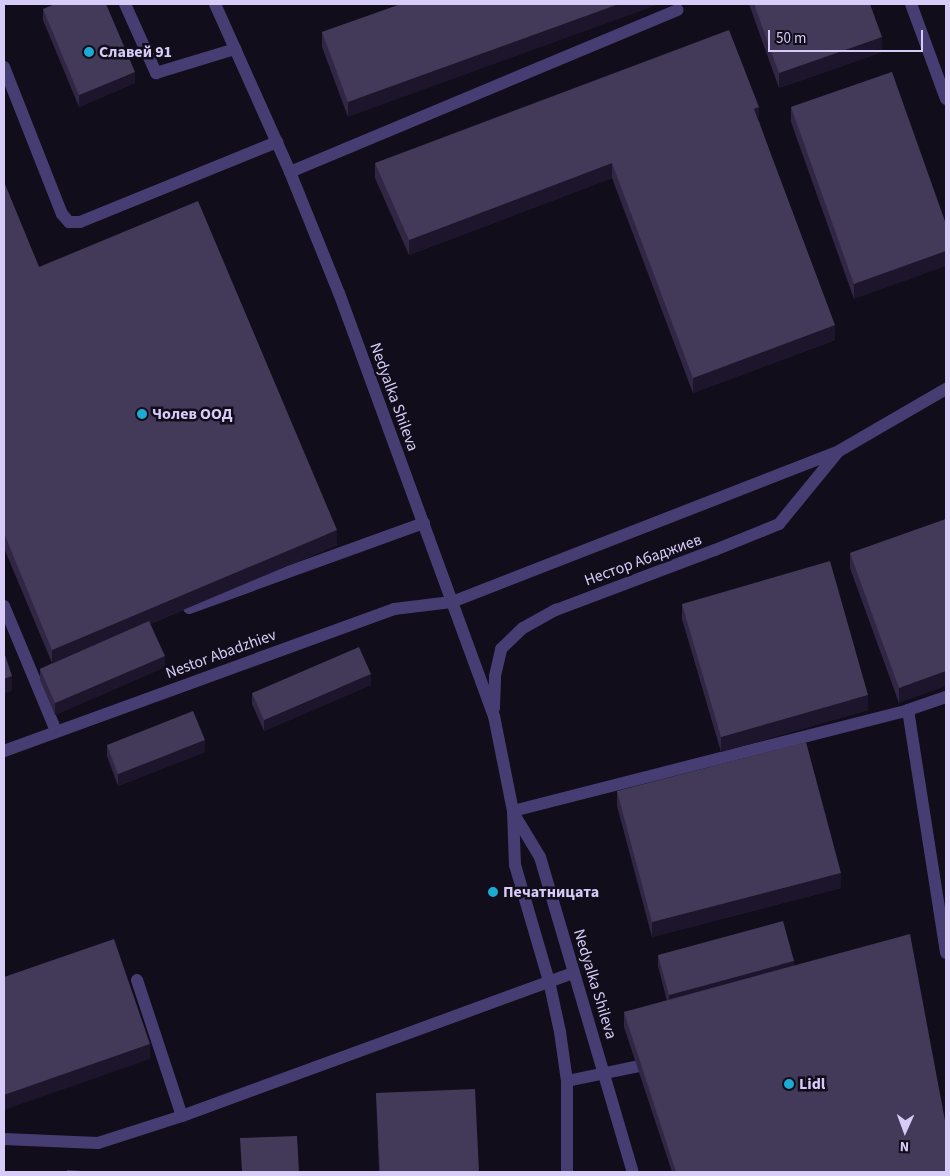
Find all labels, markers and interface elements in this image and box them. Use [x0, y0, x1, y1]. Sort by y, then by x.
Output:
scale bar [770, 20, 925, 52]
text: 50 m [776, 28, 806, 49]
place label: Славей 91 [99, 42, 172, 62]
marker: Славей 91 [83, 46, 95, 58]
street label: Nedyalka Shileva [365, 340, 423, 454]
place label: Чолев ООД [152, 404, 232, 424]
marker: Чолев ООД [136, 408, 148, 420]
street label: Нестор Абаджиев [582, 530, 704, 590]
street label: Nestor Abadzhiev [163, 625, 279, 683]
place label: Печатницата [503, 882, 599, 902]
marker: Печатницата [487, 886, 499, 898]
street label: Nedyalka Shileva [569, 927, 621, 1041]
place label: Lidl [799, 1074, 825, 1094]
marker: Lidl [783, 1078, 795, 1090]
north arrow [880, 1106, 930, 1156]
text: N [899, 1136, 909, 1156]

